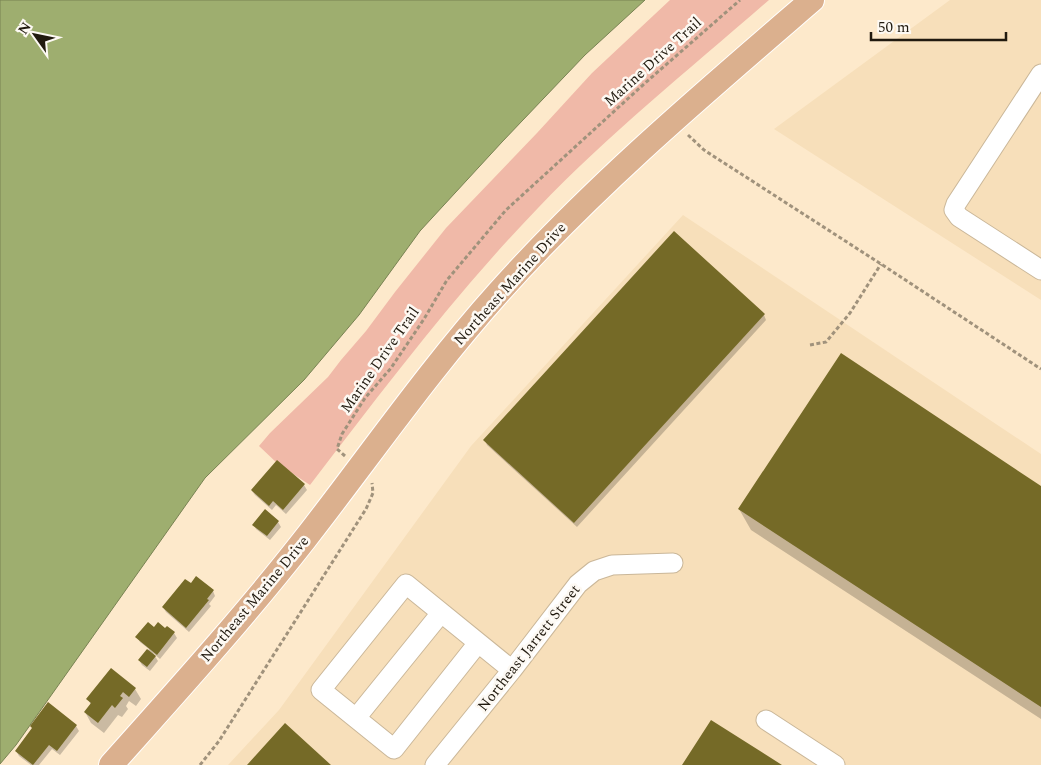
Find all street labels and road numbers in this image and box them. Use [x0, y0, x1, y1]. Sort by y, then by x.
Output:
street label: Marine Drive Trail [599, 12, 707, 112]
street label: Northeast Marine Drive [448, 217, 572, 351]
street label: Marine Drive Trail [335, 302, 425, 418]
street label: Northeast Marine Drive [195, 531, 315, 667]
street label: Northeast Jarrett Street [472, 580, 586, 716]

